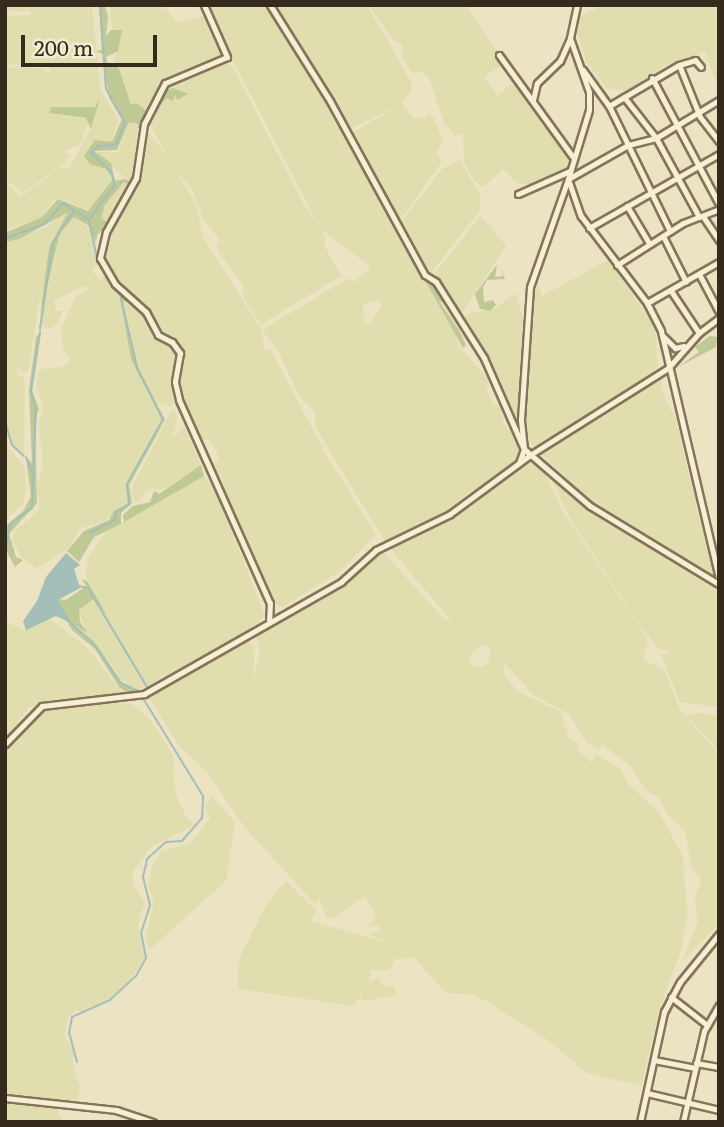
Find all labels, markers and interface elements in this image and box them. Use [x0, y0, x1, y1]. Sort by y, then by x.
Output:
scale bar [24, 21, 161, 65]
text: 200 m [34, 31, 94, 62]

